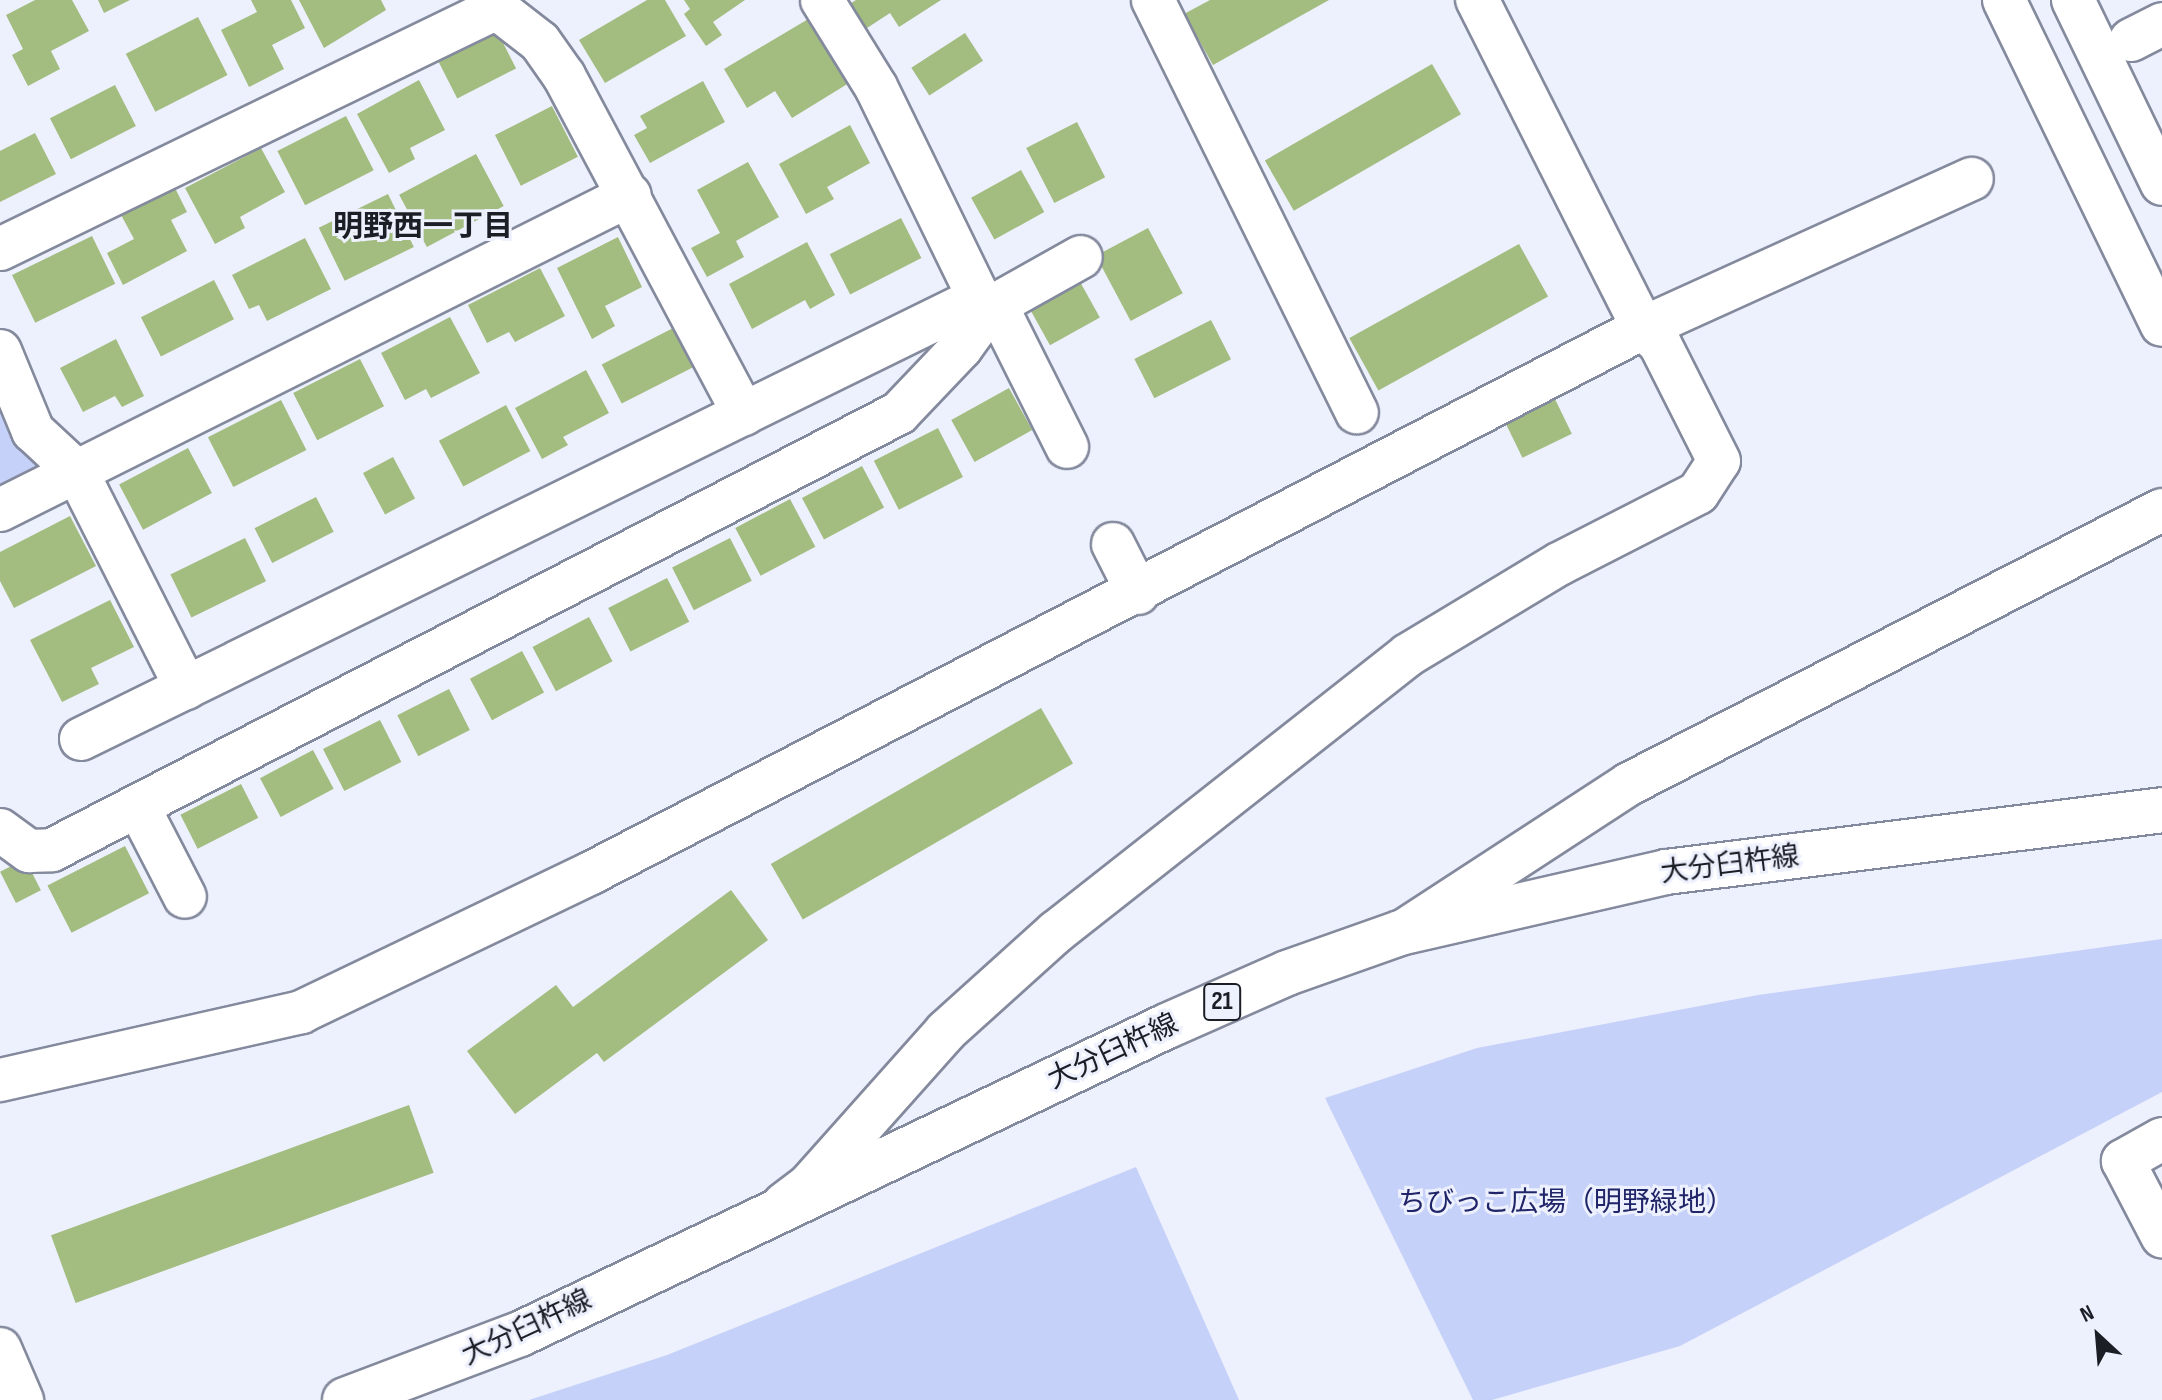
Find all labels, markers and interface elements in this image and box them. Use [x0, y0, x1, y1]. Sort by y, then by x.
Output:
district label: 明野西一丁目 [333, 209, 513, 245]
street label: 大分臼杵線 [1658, 840, 1802, 890]
road number: 21 [1202, 980, 1242, 1024]
street label: 大分臼杵線 [1042, 1007, 1184, 1097]
park label: ちびっこ広場（明野緑地） [1398, 1186, 1734, 1220]
street label: 大分臼杵線 [456, 1283, 598, 1373]
north arrow [2058, 1296, 2138, 1376]
text: N [2076, 1299, 2098, 1329]

